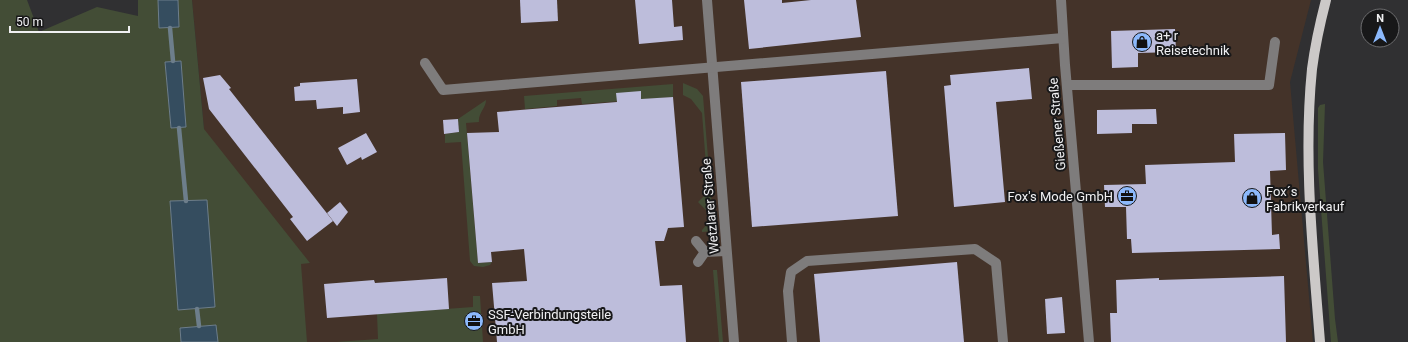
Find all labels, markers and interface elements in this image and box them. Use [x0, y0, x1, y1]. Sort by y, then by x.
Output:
scale bar [10, 8, 129, 34]
north arrow [1360, 8, 1400, 48]
text: N [1376, 12, 1384, 25]
text: 50 m [16, 15, 43, 29]
place label: a+ r Reisetechnik [1156, 28, 1230, 58]
shop icon: a+ r Reisetechnik [1131, 31, 1153, 53]
street label: Gießener Straße [1045, 77, 1069, 171]
street label: Wetzlarer Straße [698, 158, 722, 254]
place label: Fox´s Fabrikverkauf [1266, 184, 1345, 214]
office icon: Fox's Mode GmbH [1116, 185, 1138, 207]
shop icon: Fox´s Fabrikverkauf [1241, 187, 1263, 209]
place label: Fox's Mode GmbH [1007, 189, 1113, 204]
place label: SSF-Verbindungsteile GmbH [488, 307, 611, 337]
office icon: SSF-Verbindungsteile GmbH [463, 310, 485, 332]

